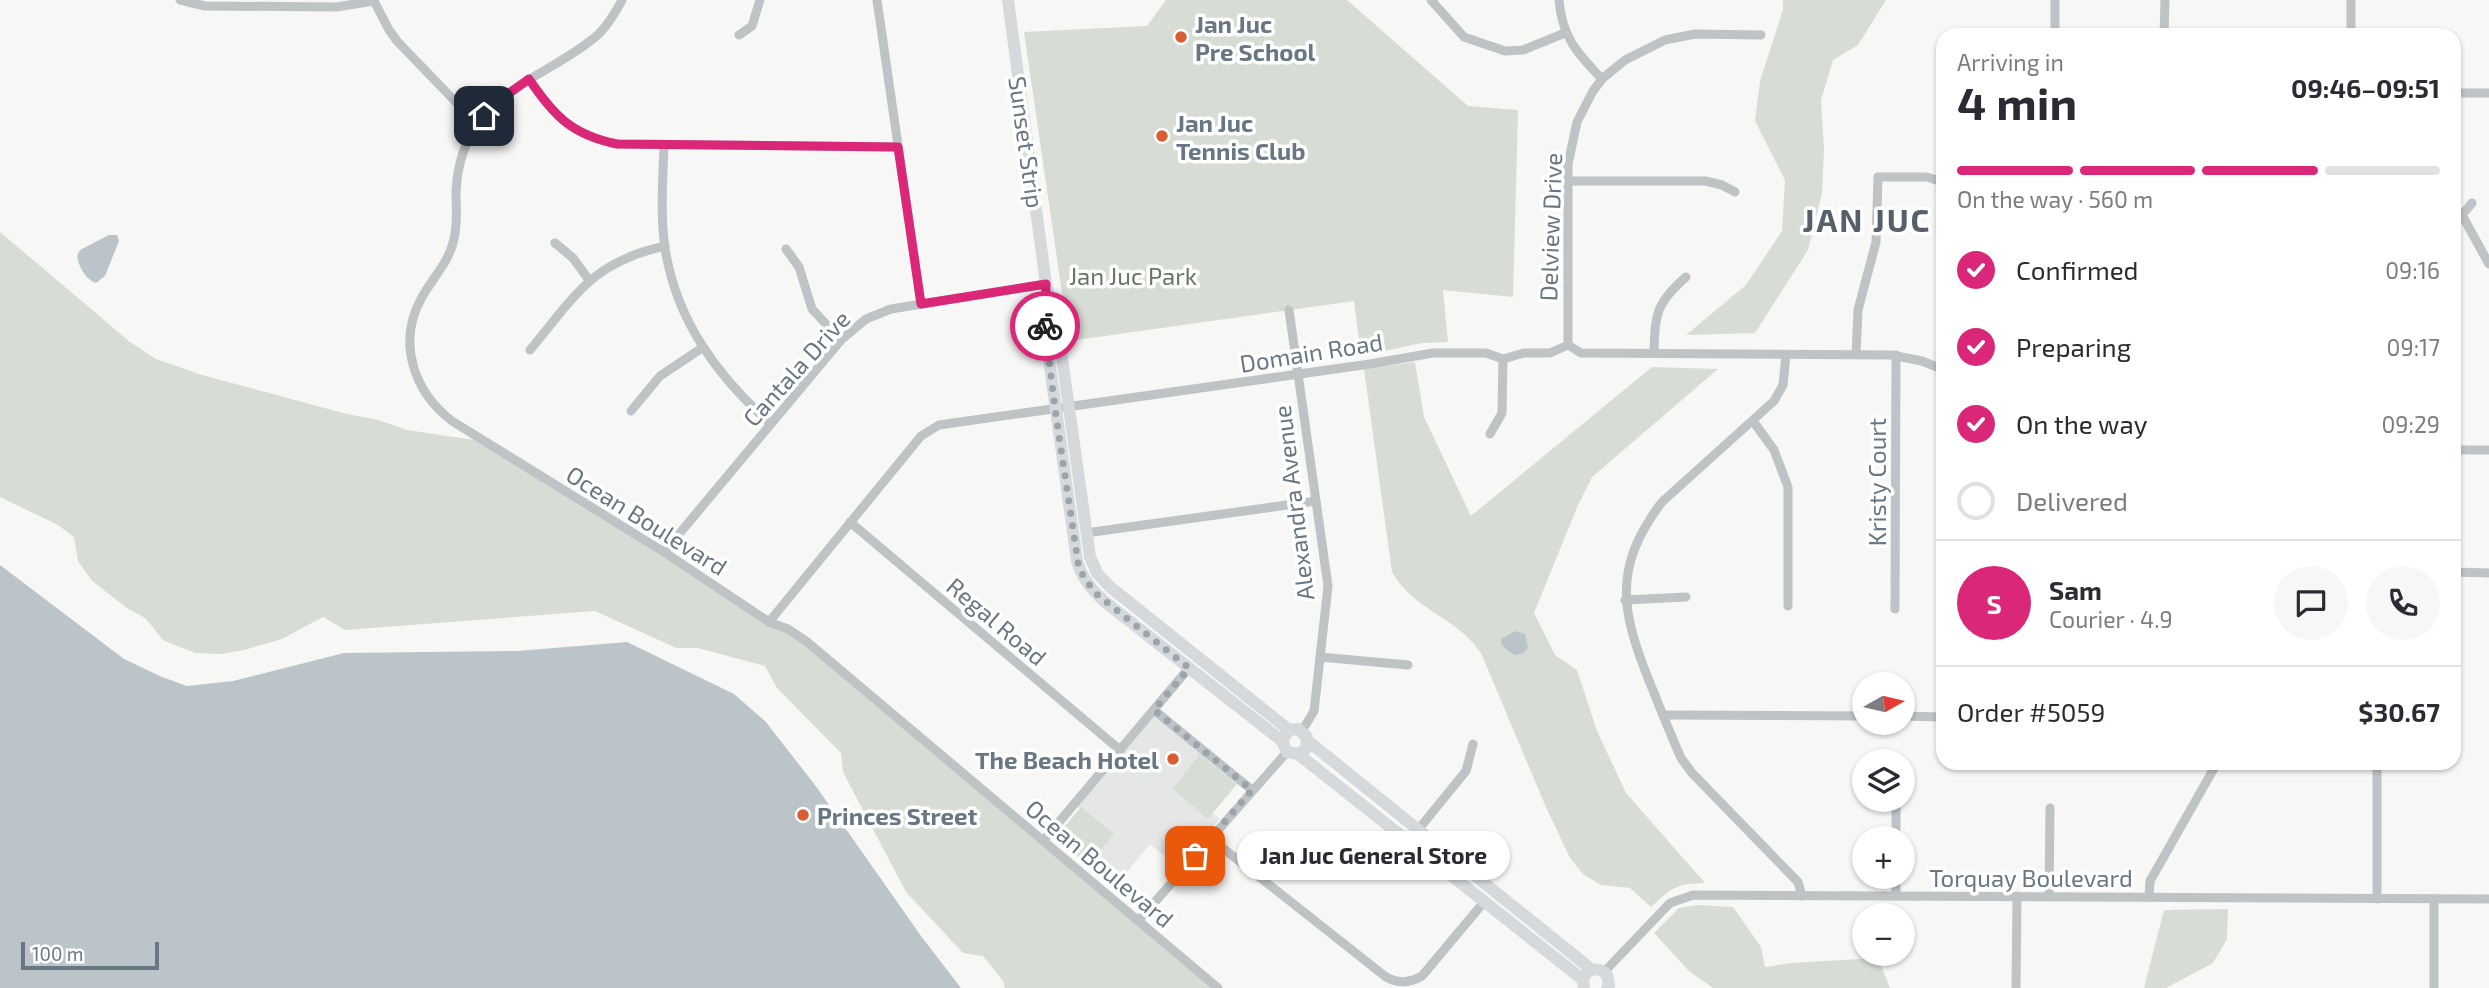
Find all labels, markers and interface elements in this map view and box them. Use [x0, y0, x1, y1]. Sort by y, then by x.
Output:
place label: Jan Juc Pre School [1195, 9, 1316, 66]
marker: Jan Juc Pre School [1173, 29, 1189, 45]
text: Arriving in [1957, 48, 2064, 76]
text: 09:46–09:51 [2291, 72, 2440, 103]
street label: Sunset Strip [1003, 74, 1051, 210]
text: 4 min [1957, 74, 2077, 129]
pin [454, 86, 514, 146]
icon: home [465, 97, 503, 135]
place label: Jan Juc Tennis Club [1176, 108, 1305, 165]
marker: Jan Juc Tennis Club [1154, 128, 1170, 144]
street label: Delview Drive [1533, 152, 1567, 302]
text: On the way · 560 m [1957, 185, 2153, 213]
district label: JAN JUC [1803, 200, 1931, 238]
icon: check [1957, 251, 1995, 289]
text: Confirmed [2016, 254, 2139, 285]
text: 09:16 [2385, 256, 2440, 284]
park label: Jan Juc Park [1069, 261, 1197, 290]
courier [1010, 291, 1080, 361]
street label: Cantala Drive [736, 304, 856, 432]
icon: bike [1026, 307, 1064, 345]
street label: Domain Road [1237, 326, 1385, 378]
icon: check [1957, 328, 1995, 366]
text: Preparing [2016, 331, 2131, 362]
text: 09:17 [2387, 333, 2440, 361]
street label: Alexandra Avenue [1267, 404, 1319, 602]
icon: check [1957, 405, 1995, 443]
text: On the way [2016, 408, 2147, 439]
text: 09:29 [2381, 410, 2440, 438]
street label: Kristy Court [1862, 418, 1891, 546]
street label: Ocean Boulevard [561, 459, 733, 581]
text: Delivered [2016, 485, 2128, 516]
button: chat [2274, 566, 2348, 640]
button: phone [2366, 566, 2440, 640]
street label: Regal Road [941, 571, 1053, 671]
text: Sam [2049, 574, 2102, 605]
text: S [1986, 588, 2002, 619]
text: Courier · 4.9 [2049, 605, 2173, 633]
north arrow [1852, 672, 1914, 735]
map controls [1852, 672, 1915, 966]
text: Order #5059 [1957, 696, 2105, 727]
text: $30.67 [2358, 696, 2440, 727]
place label: The Beach Hotel [975, 745, 1159, 774]
button: layers [1852, 749, 1915, 812]
marker: The Beach Hotel [1165, 751, 1181, 767]
street label: Ocean Boulevard [1020, 793, 1180, 933]
place label: Princes Street [817, 801, 978, 830]
marker: Princes Street [795, 807, 811, 823]
pin [1165, 826, 1225, 886]
button: + [1852, 826, 1915, 889]
callout: Jan Juc General Store [1237, 832, 1510, 880]
icon: bag [1176, 837, 1214, 875]
text: Jan Juc General Store [1260, 841, 1487, 869]
street label: Torquay Boulevard [1929, 863, 2133, 892]
button: − [1852, 903, 1915, 966]
scale bar [21, 939, 159, 971]
text: 100 m [32, 942, 83, 965]

